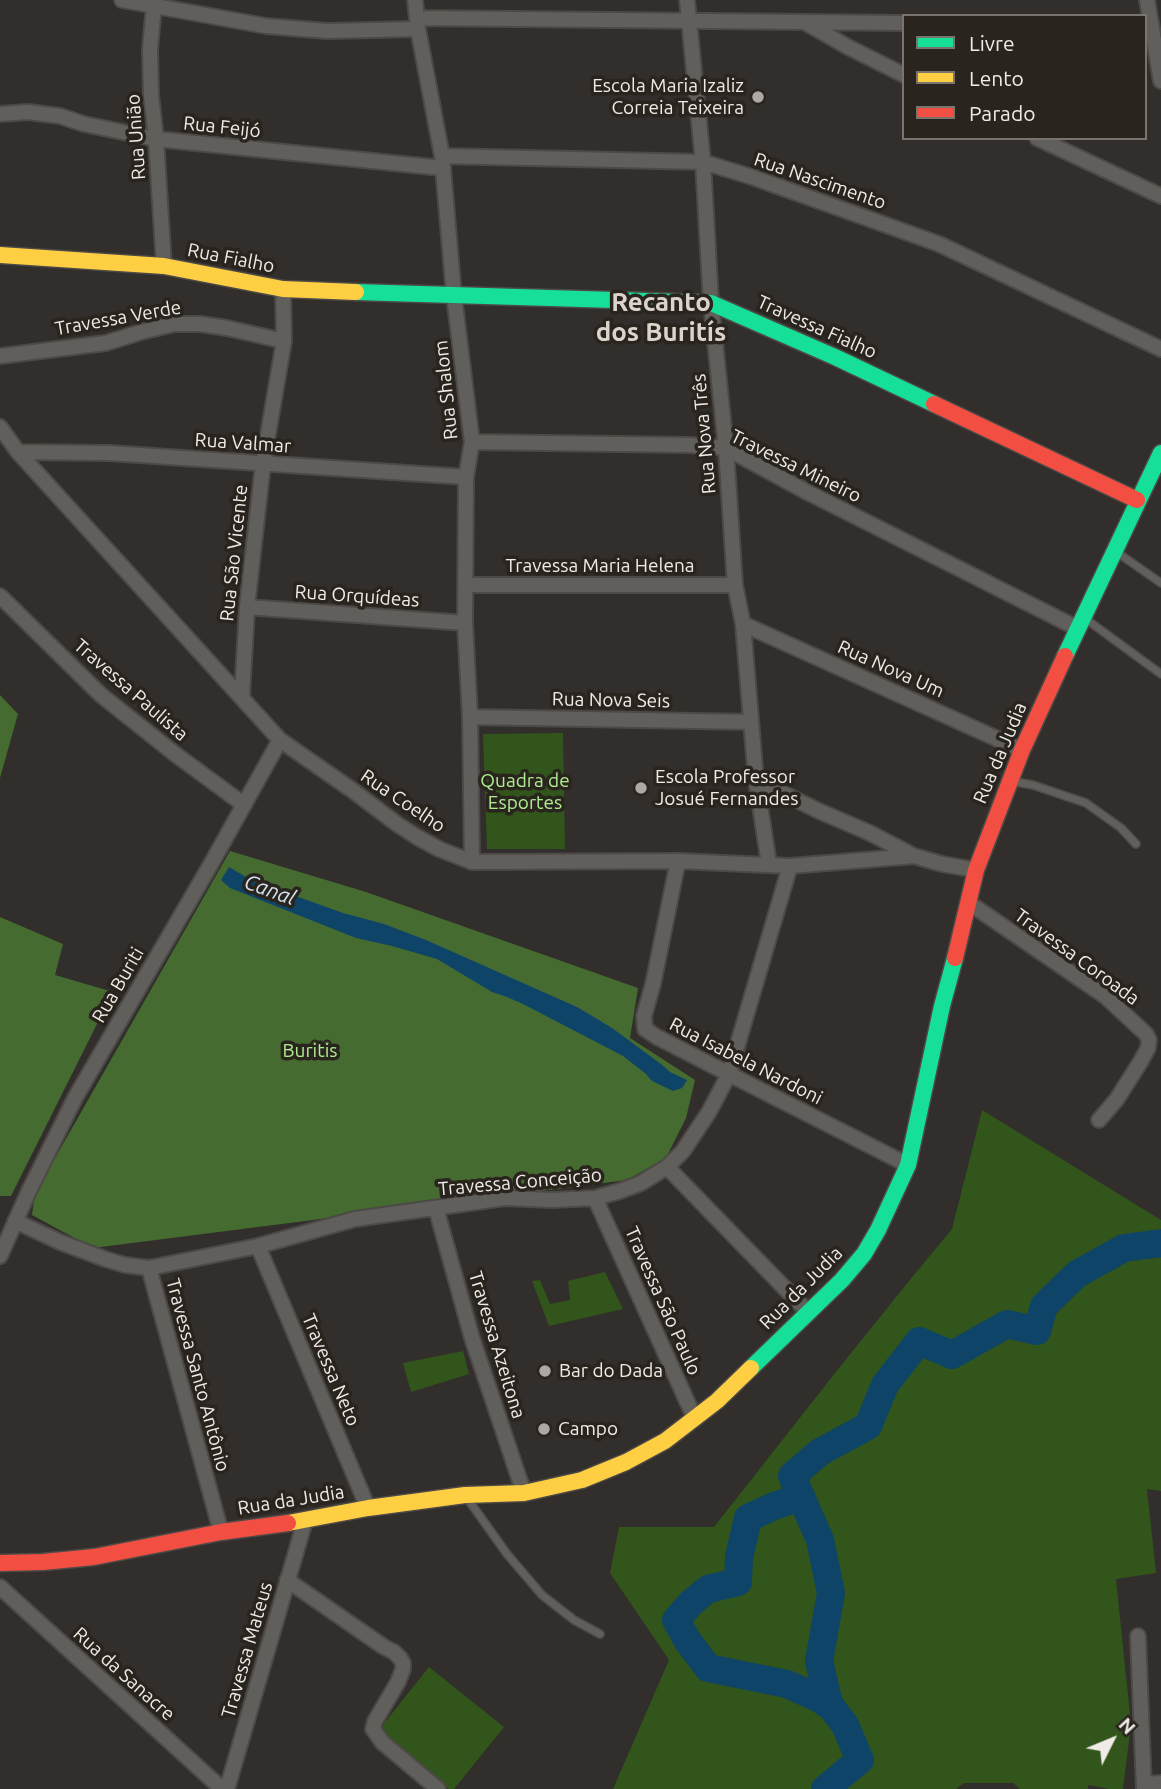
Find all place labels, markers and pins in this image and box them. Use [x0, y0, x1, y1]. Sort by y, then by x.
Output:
place label: Escola Maria Izaliz Correia Teixeira [592, 75, 744, 119]
marker: Escola Maria Izaliz Correia Teixeira [750, 89, 766, 105]
place label: Escola Professor Josué Fernandes [655, 766, 798, 810]
marker: Escola Professor Josué Fernandes [633, 780, 649, 796]
place label: Bar do Dada [559, 1360, 663, 1382]
marker: Bar do Dada [537, 1363, 553, 1379]
place label: Campo [558, 1418, 618, 1440]
marker: Campo [536, 1421, 552, 1437]

